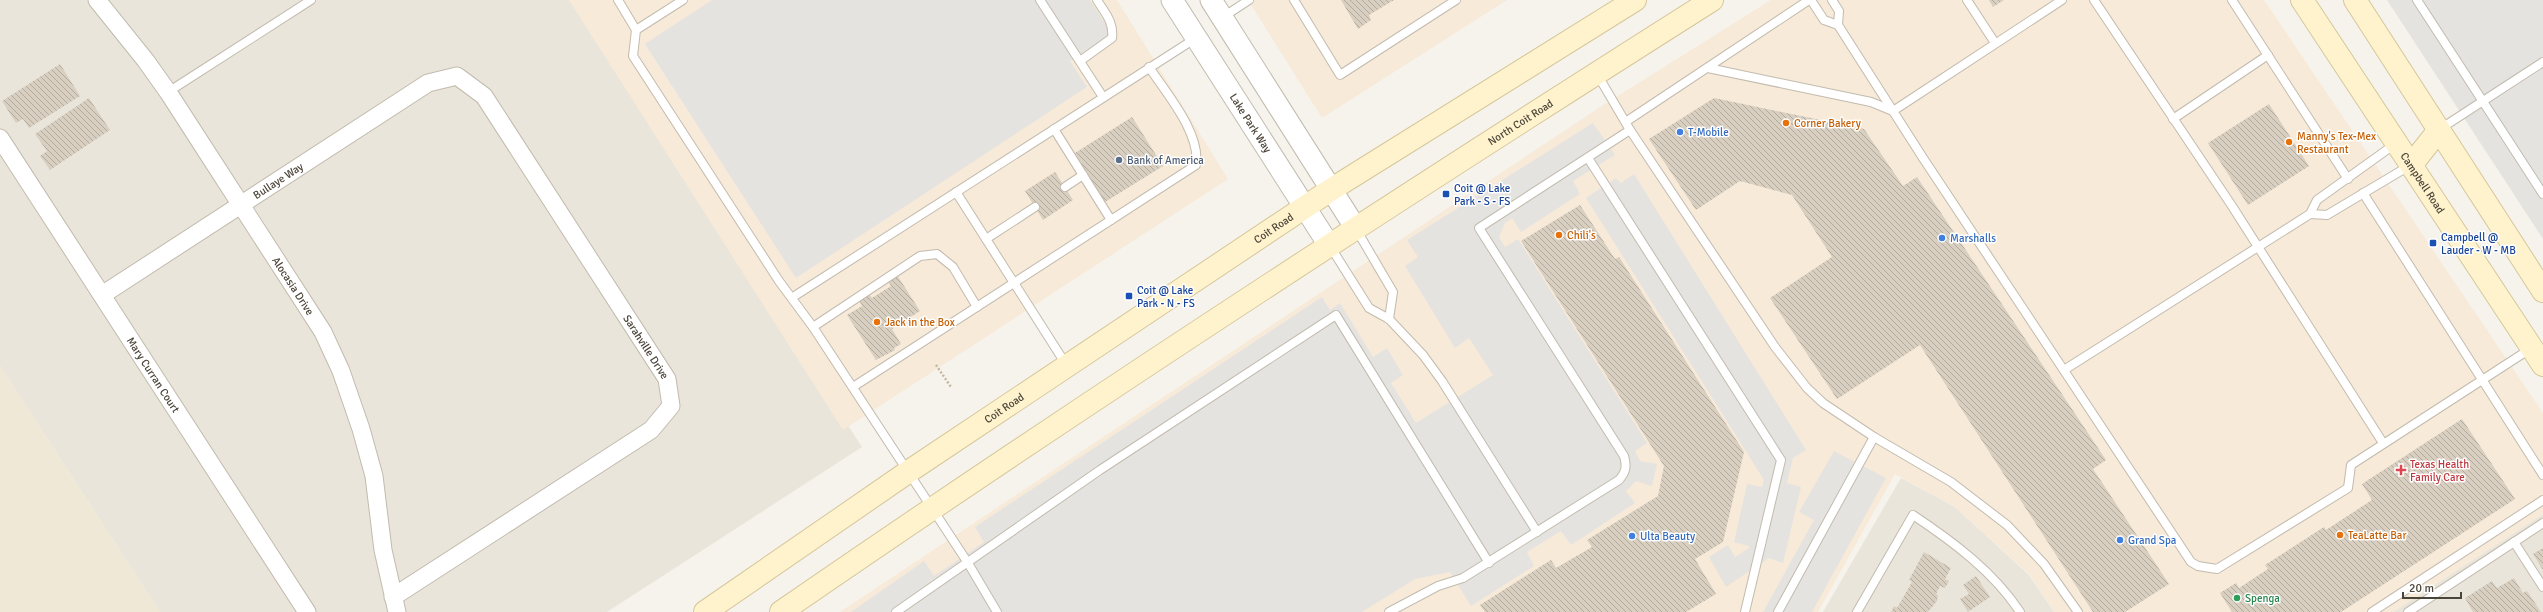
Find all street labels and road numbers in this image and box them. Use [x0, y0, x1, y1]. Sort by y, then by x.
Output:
street label: Lake Park Way [1227, 91, 1275, 156]
street label: North Coit Road [1486, 97, 1556, 148]
street label: Campbell Road [2397, 150, 2447, 216]
street label: Bullaye Way [251, 159, 306, 202]
street label: Coit Road [1251, 210, 1296, 246]
street label: Alocasia Drive [269, 255, 316, 318]
street label: Sarahville Drive [620, 313, 671, 382]
street label: Mary Curran Court [124, 335, 182, 415]
street label: Coit Road [982, 390, 1027, 426]

